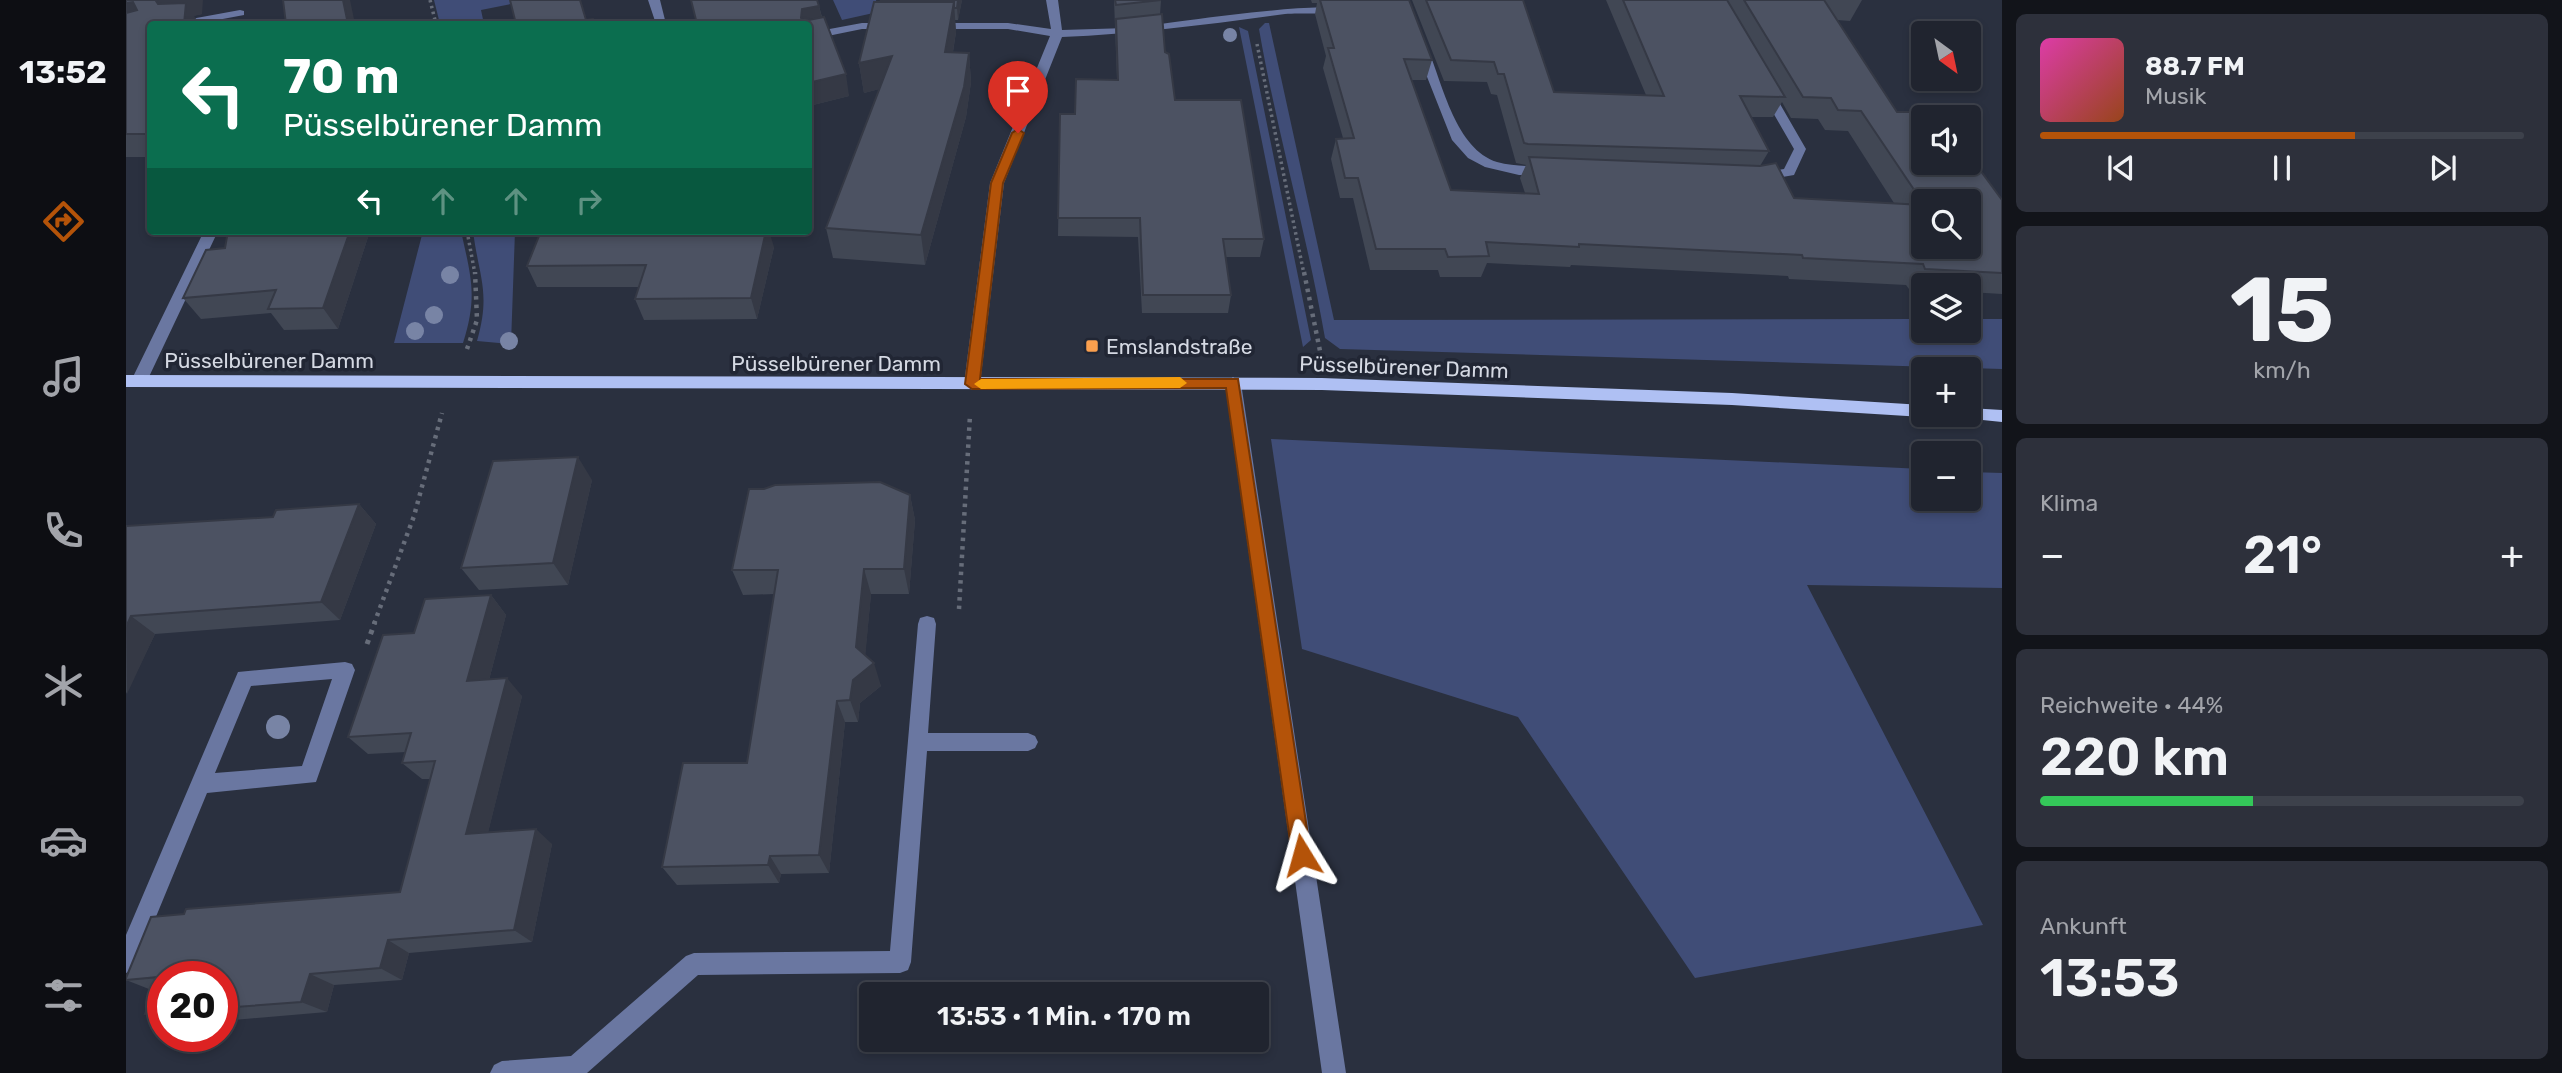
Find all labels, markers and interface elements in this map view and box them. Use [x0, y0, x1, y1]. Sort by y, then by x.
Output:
north arrow [1911, 21, 1981, 91]
map controls [1911, 21, 1981, 511]
text: 70 m [283, 47, 400, 105]
icon: left [168, 49, 259, 140]
text: 88.7 FM [2145, 51, 2245, 82]
text: 13:52 [19, 53, 107, 91]
pin [988, 61, 1048, 133]
icon: arrive [999, 72, 1037, 110]
text: Musik [2145, 82, 2206, 110]
button: sound [1911, 105, 1981, 175]
text: Püsselbürener Damm [283, 106, 602, 144]
icon: previous [2102, 149, 2140, 187]
icon: pause [2263, 149, 2301, 187]
icon: next [2424, 149, 2462, 187]
icon: left [351, 182, 389, 220]
icon: ahead [424, 182, 462, 220]
icon: ahead [497, 182, 535, 220]
icon: right [570, 182, 608, 220]
button: search [1911, 189, 1981, 259]
icon: directions [39, 197, 88, 246]
text: 15 [2230, 256, 2334, 364]
button: layers [1911, 273, 1981, 343]
place label: Emslandstraße [1106, 334, 1252, 359]
marker: Emslandstraße [1084, 338, 1100, 354]
street label: Püsselbürener Damm [164, 348, 374, 373]
street label: Püsselbürener Damm [731, 351, 941, 376]
street label: Püsselbürener Damm [1299, 351, 1509, 383]
icon: music [39, 352, 88, 401]
text: km/h [2253, 356, 2311, 384]
button: + [1911, 357, 1981, 427]
button: − [1911, 441, 1981, 511]
text: Klima [2040, 489, 2098, 517]
icon: phone [39, 506, 88, 555]
text: 21° [2243, 524, 2322, 586]
text: − [2040, 532, 2065, 578]
text: + [2500, 532, 2524, 578]
icon: climate [39, 661, 88, 710]
text: Reichweite · 44% [2040, 691, 2223, 719]
text: 220 km [2040, 726, 2229, 788]
icon: car [39, 816, 88, 865]
position arrow [1265, 818, 1339, 892]
text: Ankunft [2040, 912, 2127, 940]
text: 13:53 [2040, 947, 2179, 1009]
speed limit sign: 20 [147, 961, 238, 1052]
icon: filters [39, 971, 88, 1020]
text: 13:53 · 1 Min. · 170 m [937, 1001, 1191, 1032]

